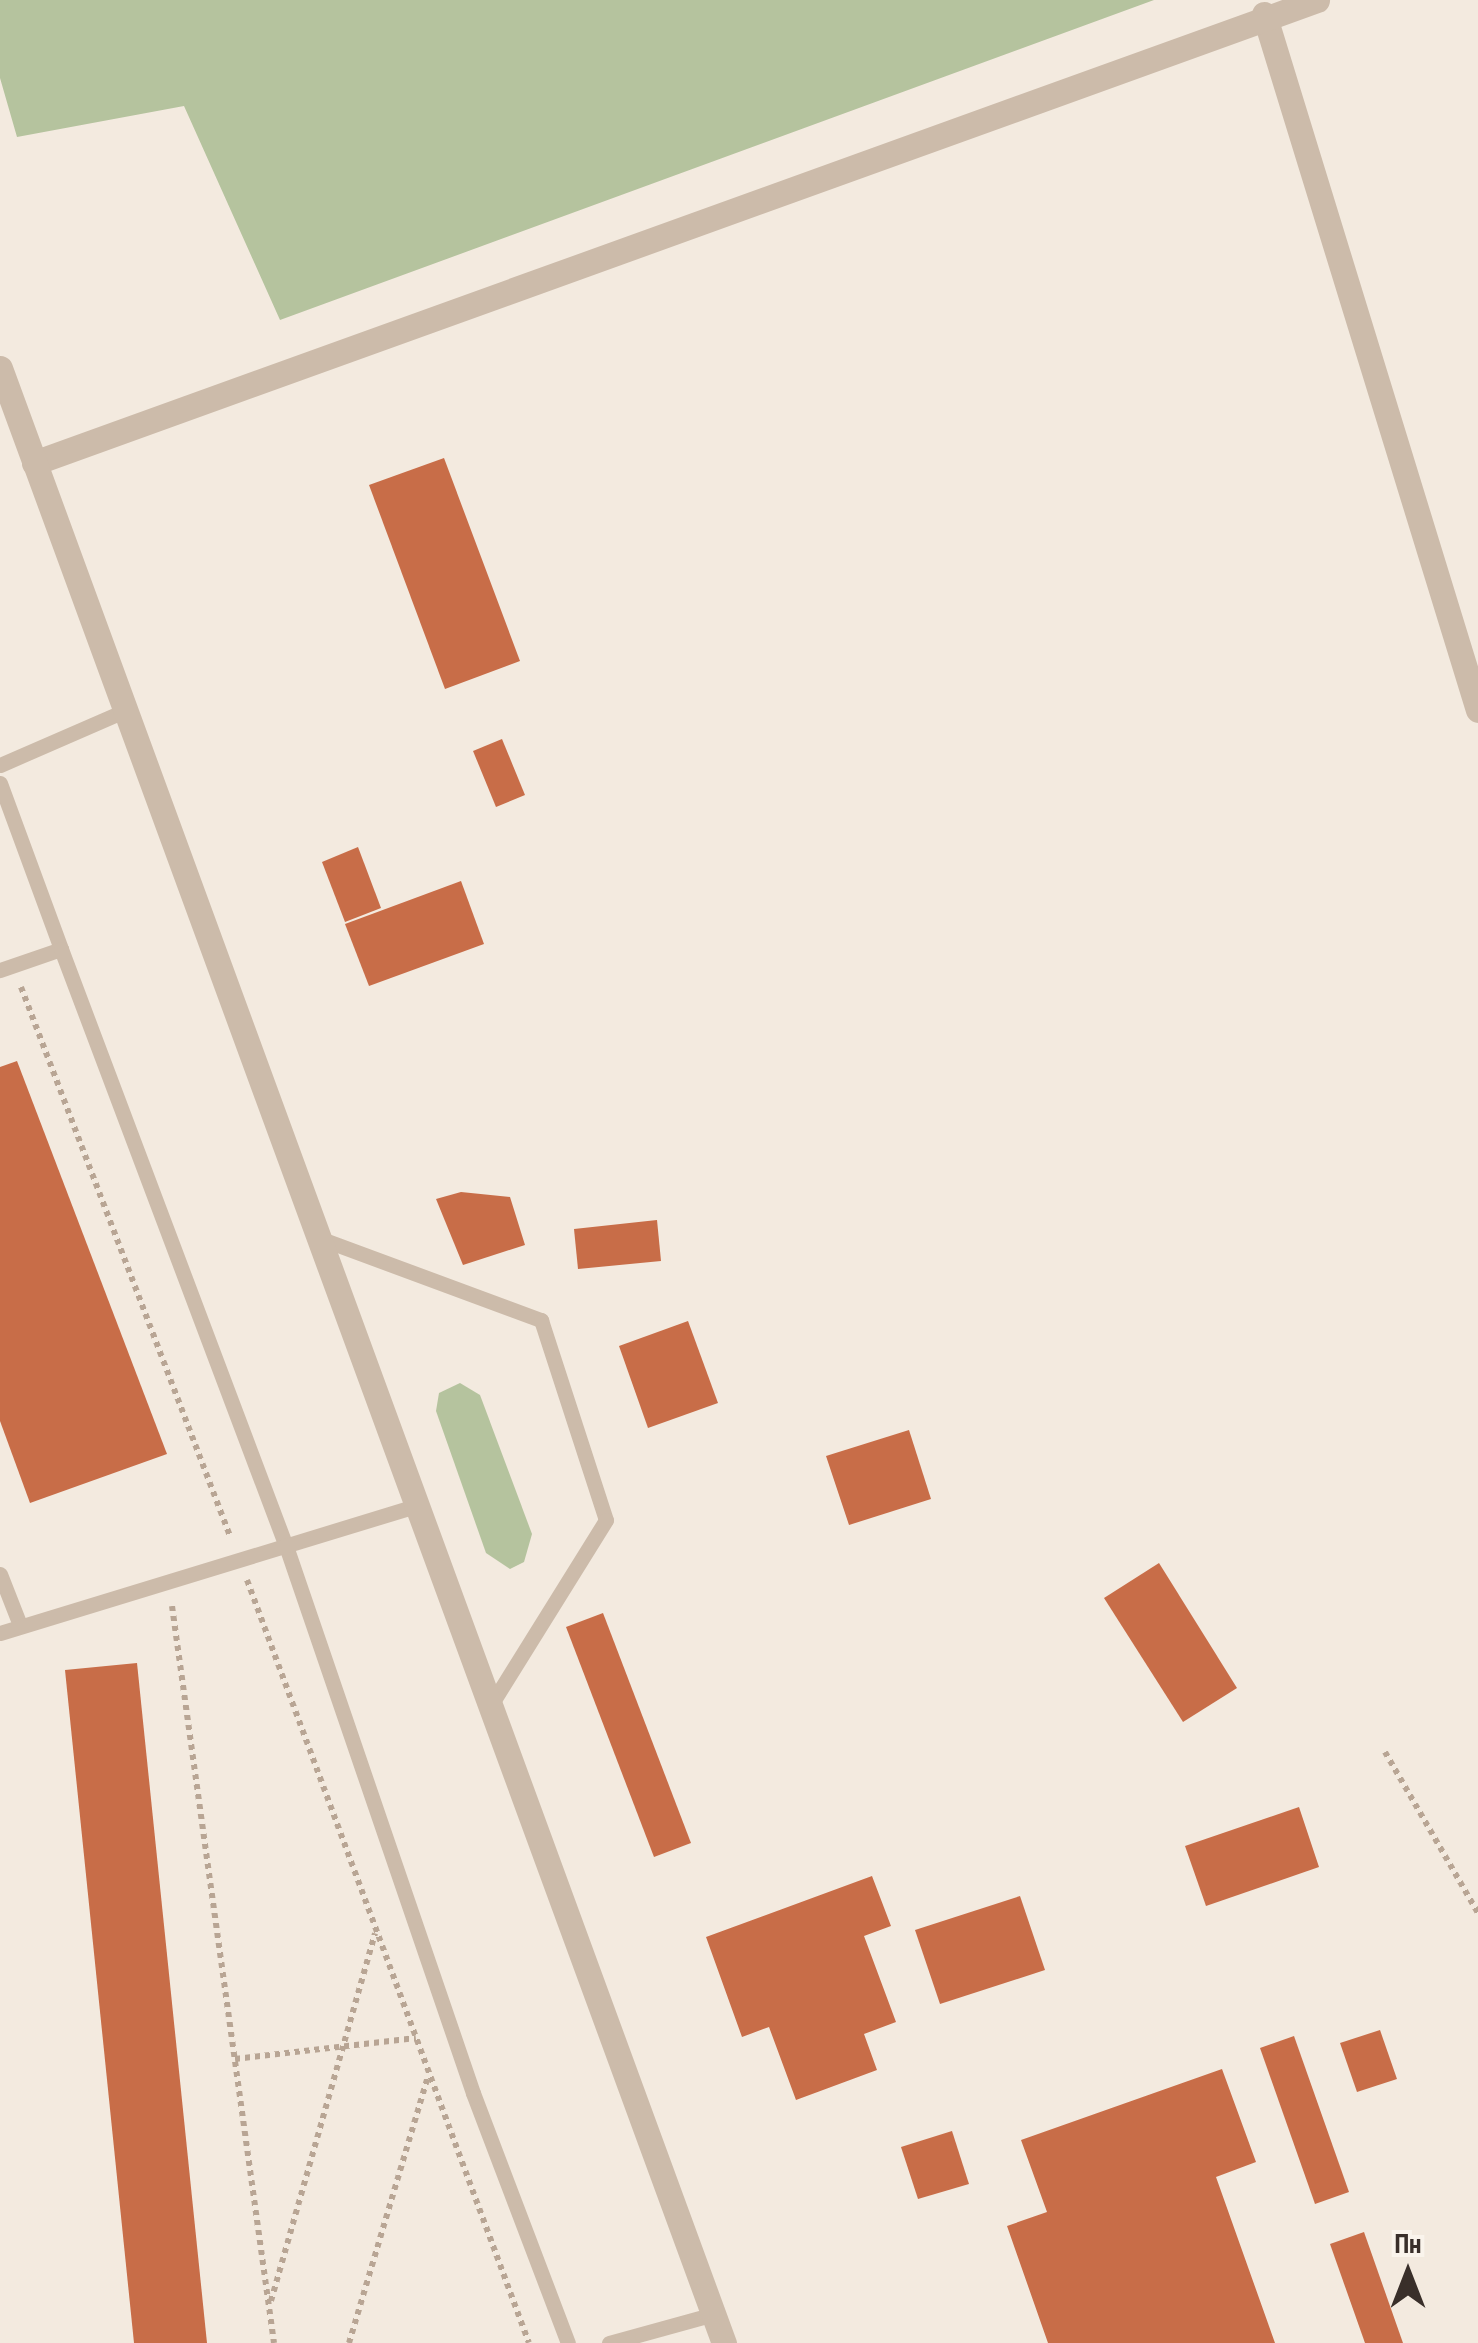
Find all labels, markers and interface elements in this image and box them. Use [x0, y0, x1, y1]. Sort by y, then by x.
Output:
north arrow [1358, 2223, 1458, 2323]
text: Пн [1394, 2224, 1422, 2261]

